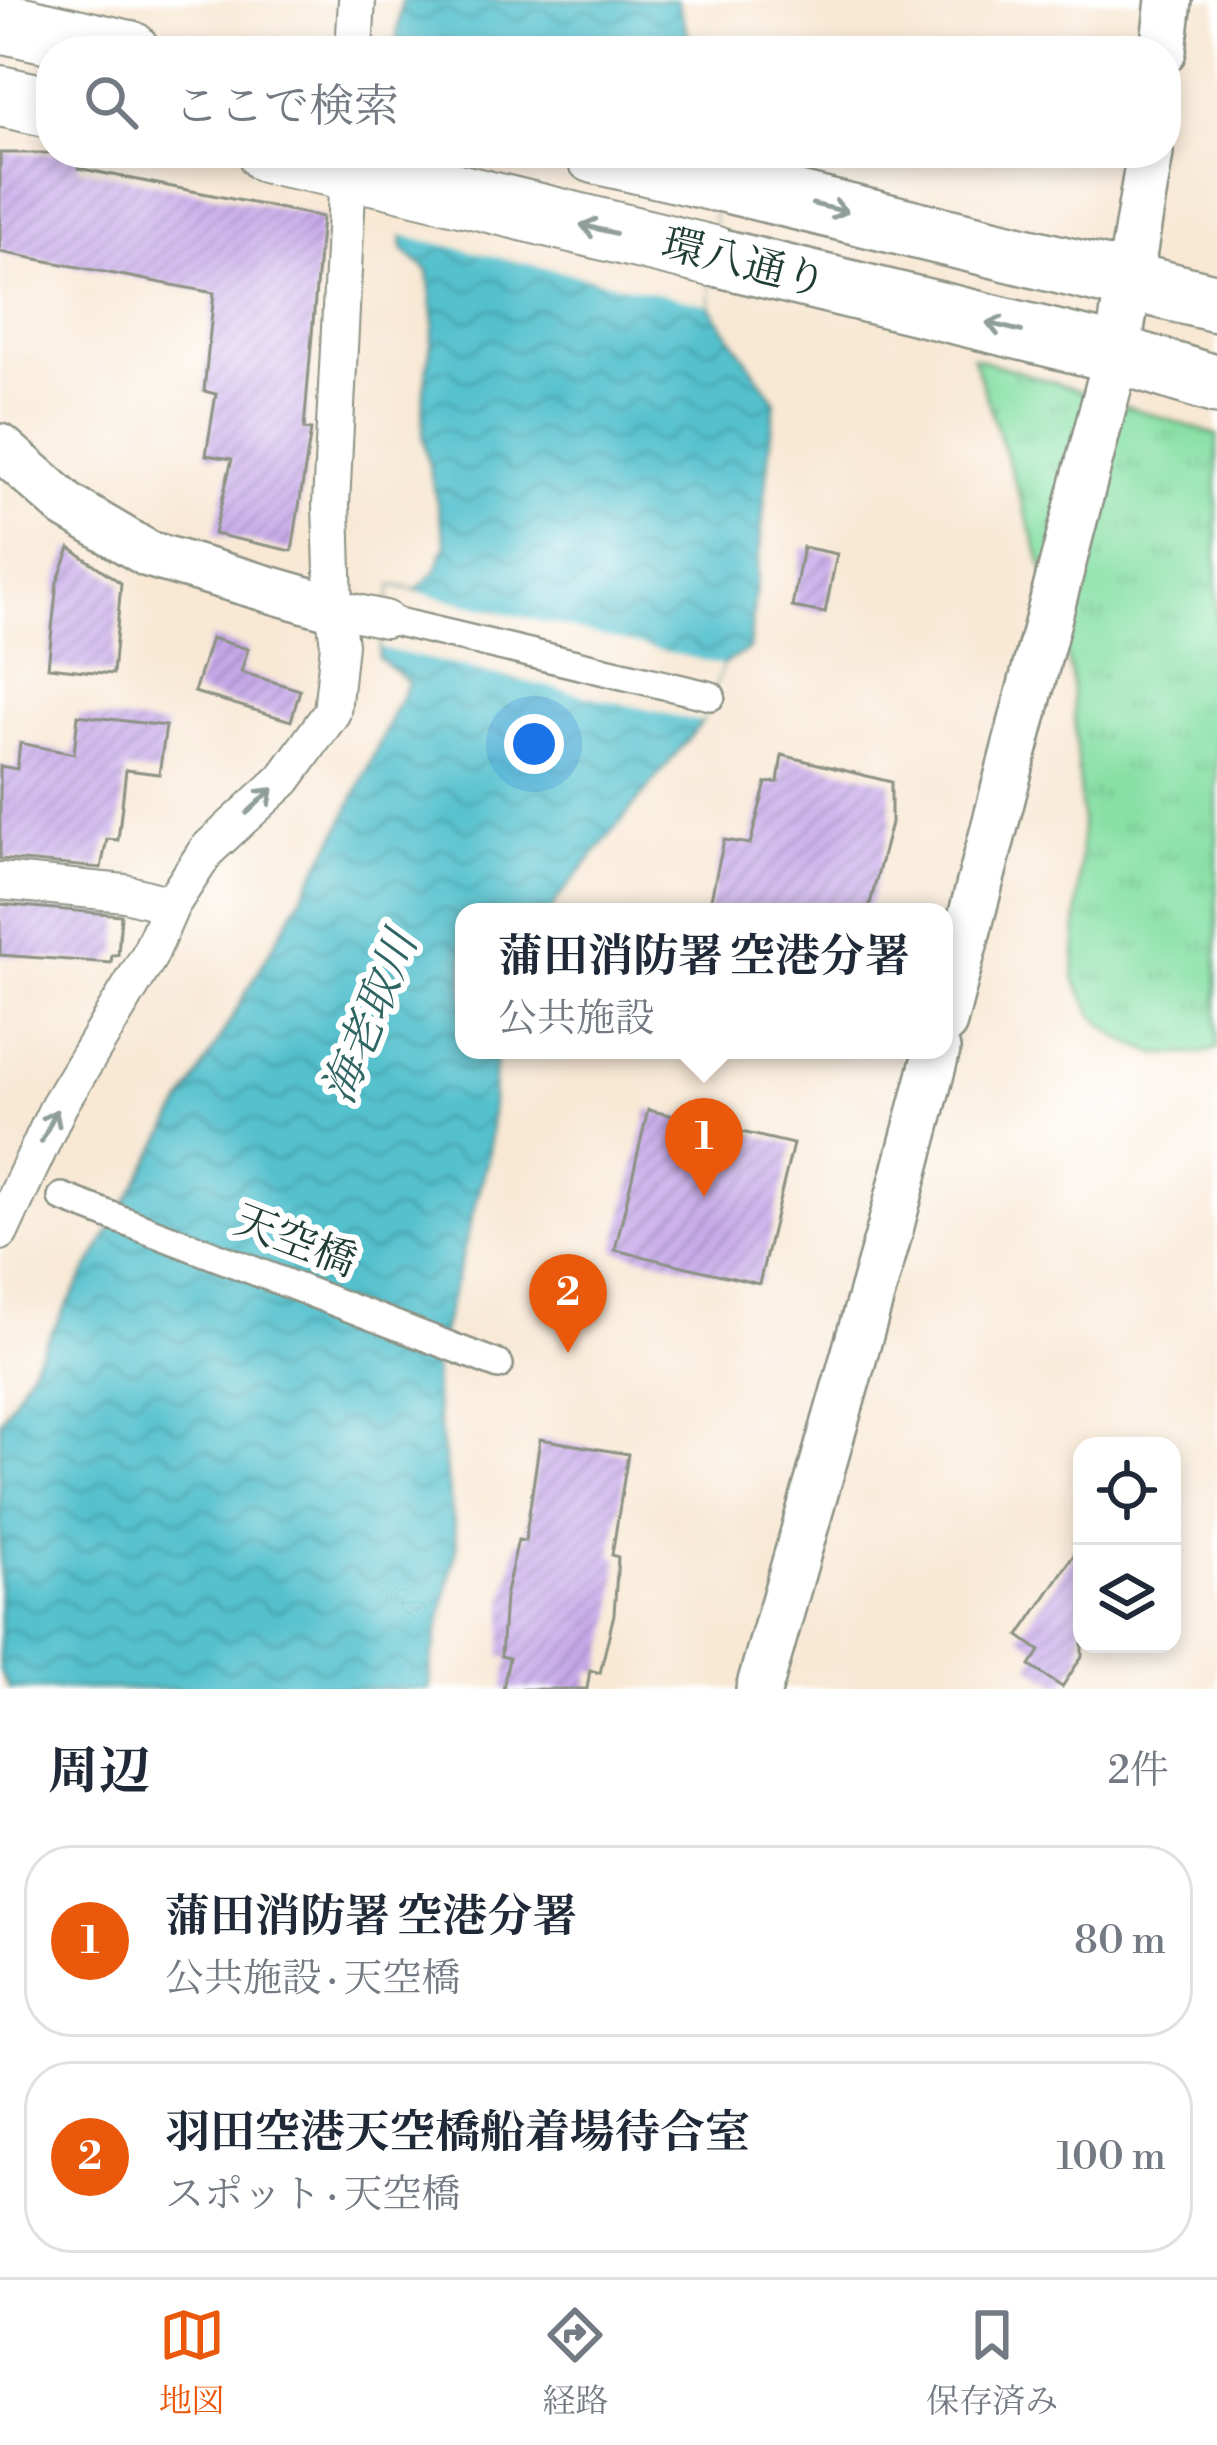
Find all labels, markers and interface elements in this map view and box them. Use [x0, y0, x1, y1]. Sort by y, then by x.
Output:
search box [36, 36, 1181, 168]
icon: search [78, 69, 144, 135]
text: ここで検索 [174, 79, 399, 136]
one-way arrow [810, 198, 848, 220]
one-way arrow [580, 217, 618, 239]
street label: 環八通り [656, 218, 832, 310]
one-way arrow [985, 315, 1023, 337]
your location [504, 714, 564, 774]
one-way arrow [244, 788, 274, 815]
popup [455, 903, 953, 1059]
water label: 海老取川 [311, 919, 433, 1112]
text: 蒲田消防署 空港分署 [498, 929, 910, 986]
text: 公共施設 [498, 995, 654, 1044]
pin: 1 [665, 1098, 743, 1197]
one-way arrow [39, 1109, 61, 1145]
street label: 天空橋 [227, 1195, 363, 1289]
pin: 2 [529, 1254, 607, 1353]
map controls [1073, 1437, 1181, 1653]
button: locate [1073, 1437, 1181, 1545]
button: layers [1073, 1545, 1181, 1653]
text: 周辺 [48, 1741, 150, 1805]
text: 2件 [1108, 1747, 1169, 1796]
text: 蒲田消防署 空港分署 [165, 1889, 577, 1946]
text: 1 [81, 1917, 99, 1966]
text: 80 m [1074, 1917, 1166, 1966]
text: 公共施設 · 天空橋 [165, 1955, 461, 2004]
text: 羽田空港天空橋船着場待合室 [165, 2105, 750, 2162]
text: 2 [78, 2133, 102, 2182]
text: 100 m [1057, 2133, 1166, 2182]
text: スポット · 天空橋 [165, 2171, 461, 2220]
tab: 地図 [159, 2302, 225, 2423]
tab: 経路 [542, 2302, 608, 2423]
tab: 保存済み [926, 2302, 1058, 2423]

